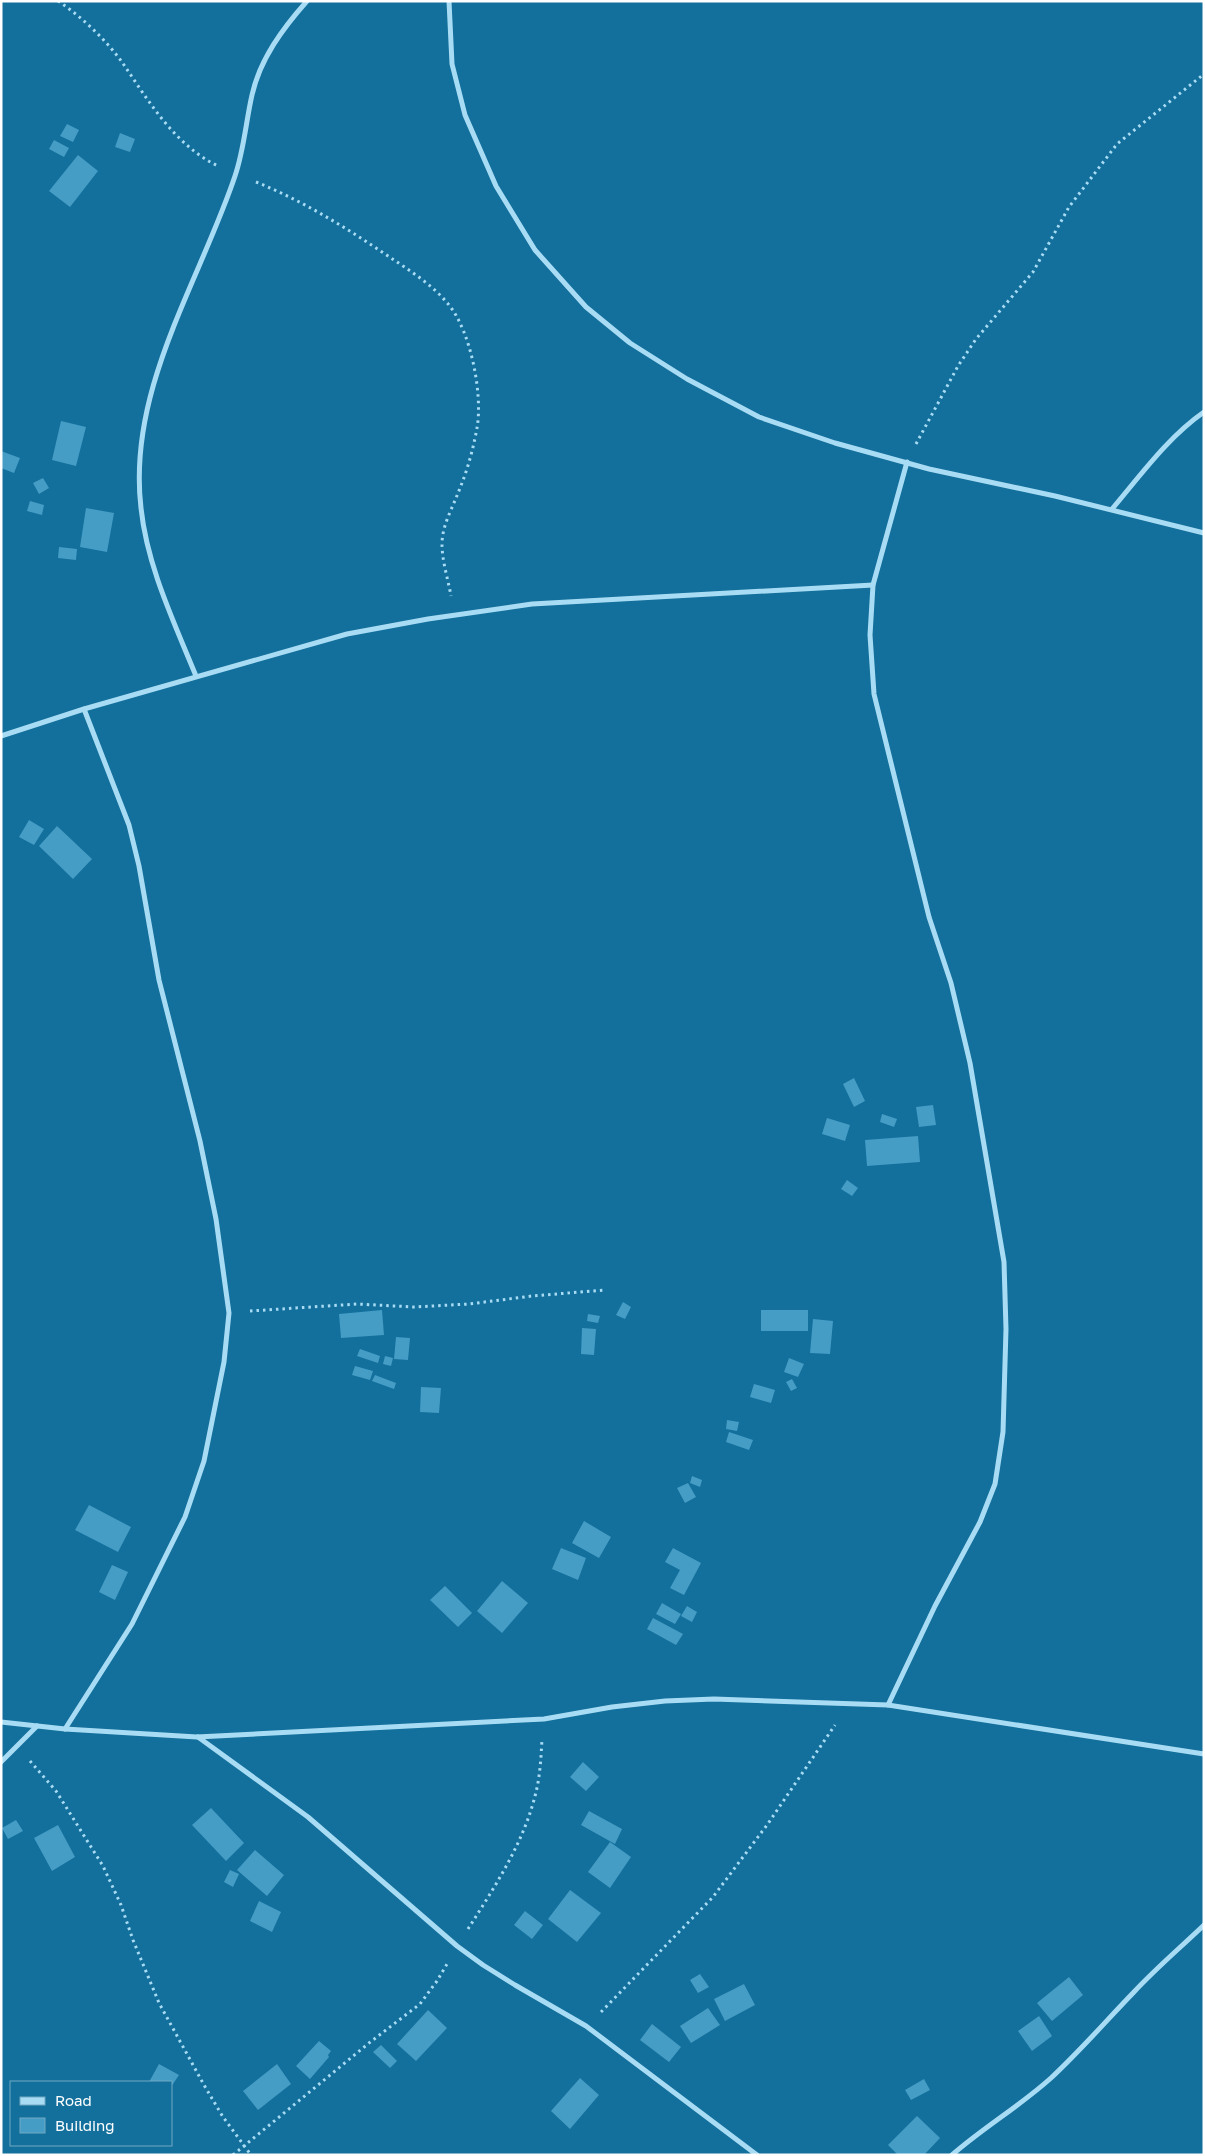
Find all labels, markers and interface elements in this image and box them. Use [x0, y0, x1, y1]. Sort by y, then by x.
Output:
legend [10, 2081, 172, 2146]
text: Road [55, 2091, 92, 2109]
text: Building [55, 2116, 115, 2134]

